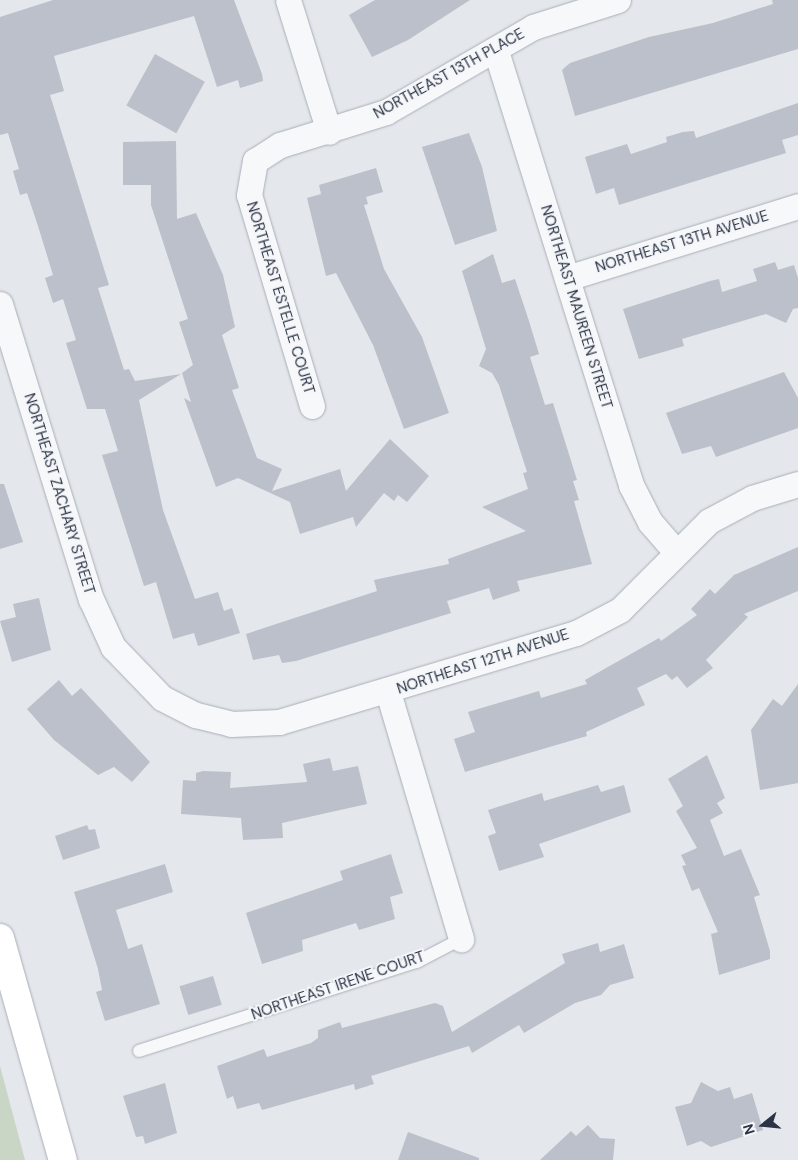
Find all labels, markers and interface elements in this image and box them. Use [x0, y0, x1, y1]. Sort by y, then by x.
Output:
street label: NORTHEAST 13TH PLACE [370, 25, 528, 123]
street label: NORTHEAST ESTELLE COURT [242, 200, 318, 396]
street label: NORTHEAST MAUREEN STREET [536, 203, 616, 411]
street label: NORTHEAST 13TH AVENUE [593, 207, 771, 277]
street label: NORTHEAST ZACHARY STREET [20, 391, 98, 597]
street label: NORTHEAST 12TH AVENUE [395, 626, 571, 698]
street label: NORTHEAST IRENE COURT [249, 948, 427, 1024]
north arrow [738, 1100, 788, 1150]
text: N [739, 1122, 759, 1137]

